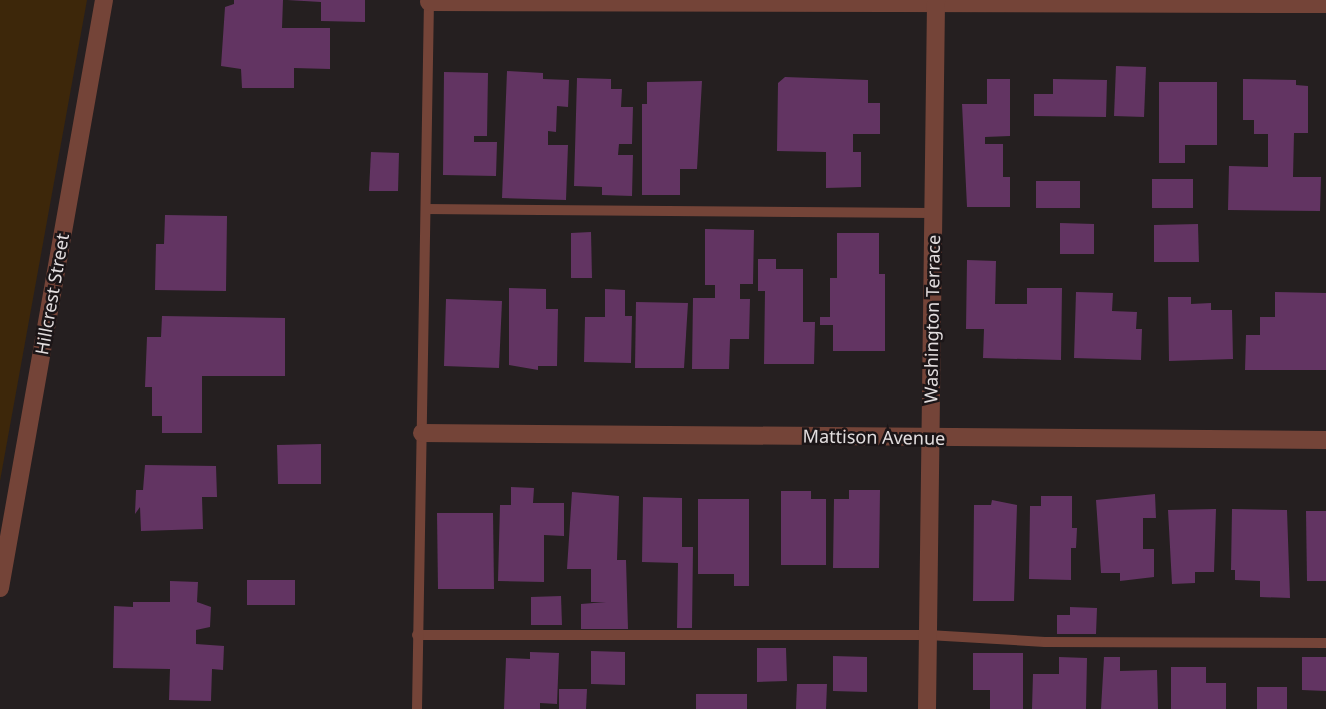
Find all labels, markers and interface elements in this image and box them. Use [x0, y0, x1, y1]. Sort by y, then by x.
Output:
street label: Hillcrest Street [31, 231, 73, 357]
street label: Washington Terrace [920, 235, 944, 403]
street label: Mattison Avenue [803, 425, 945, 449]

